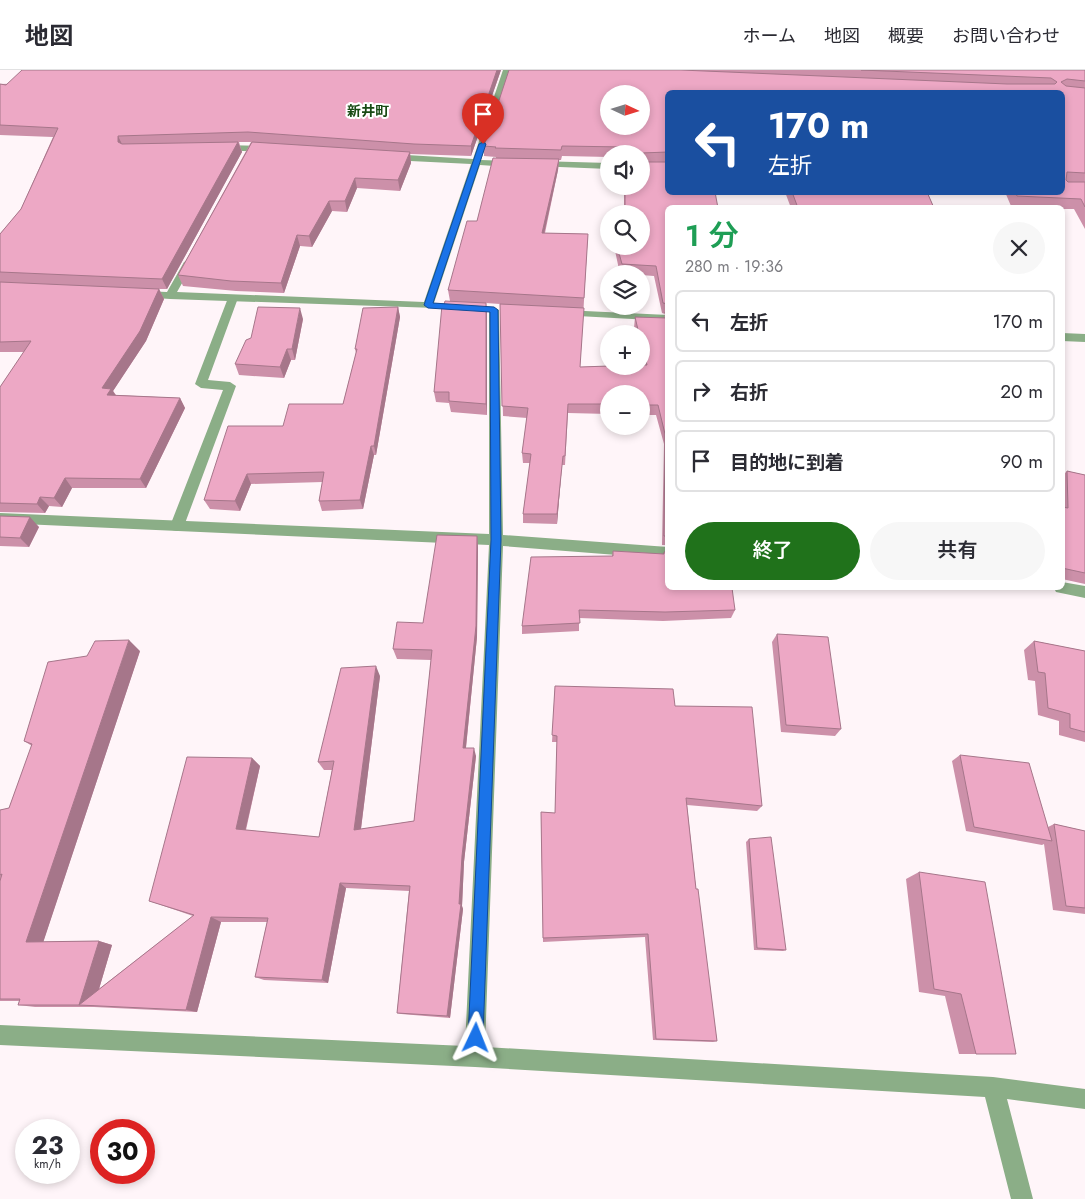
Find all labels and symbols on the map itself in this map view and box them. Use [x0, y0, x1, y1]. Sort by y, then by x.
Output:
north arrow [600, 85, 650, 135]
pin [462, 93, 504, 144]
district label: 新井町 [347, 101, 389, 121]
position arrow [449, 1011, 501, 1063]
speed limit sign: 30 [90, 1119, 155, 1184]

